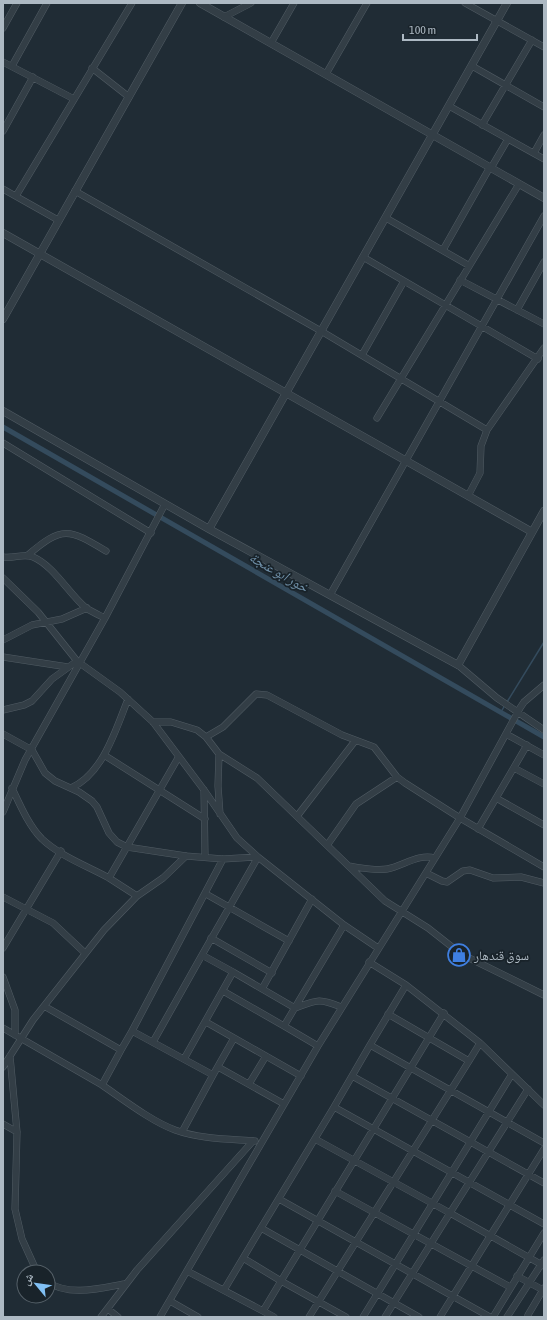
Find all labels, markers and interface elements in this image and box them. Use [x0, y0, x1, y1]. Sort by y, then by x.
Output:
scale bar [403, 16, 477, 42]
text: 100 m [409, 23, 436, 37]
water label: خور ابو عنجة [247, 549, 312, 596]
shop icon: سوق قندهار [446, 942, 472, 968]
place label: سوق قندهار [473, 948, 529, 964]
north arrow [16, 1264, 56, 1304]
text: ش [19, 1271, 37, 1288]

